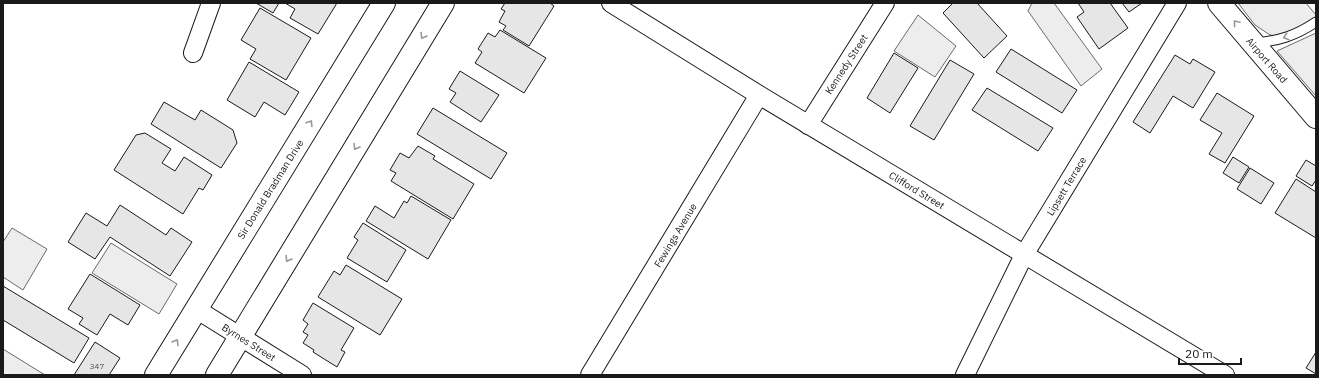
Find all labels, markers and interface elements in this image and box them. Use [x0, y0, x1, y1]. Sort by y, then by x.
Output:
one-way arrow [1234, 21, 1241, 28]
street label: Kennedy Street [822, 31, 871, 97]
one-way arrow [420, 32, 428, 39]
one-way arrow [1282, 32, 1289, 41]
street label: Airport Road [1243, 35, 1290, 86]
one-way arrow [305, 121, 312, 128]
street label: Sir Donald Bradman Drive [234, 137, 307, 242]
one-way arrow [353, 143, 360, 150]
street label: Lipsett Terrace [1044, 154, 1089, 218]
street label: Clifford Street [887, 169, 947, 212]
street label: Fewings Avenue [651, 200, 700, 270]
one-way arrow [286, 254, 293, 261]
street label: Byrnes Street [219, 321, 278, 364]
one-way arrow [171, 339, 179, 346]
scale bar [1179, 340, 1241, 366]
text: 20 m [1185, 346, 1213, 361]
house number: 347 [90, 361, 104, 371]

